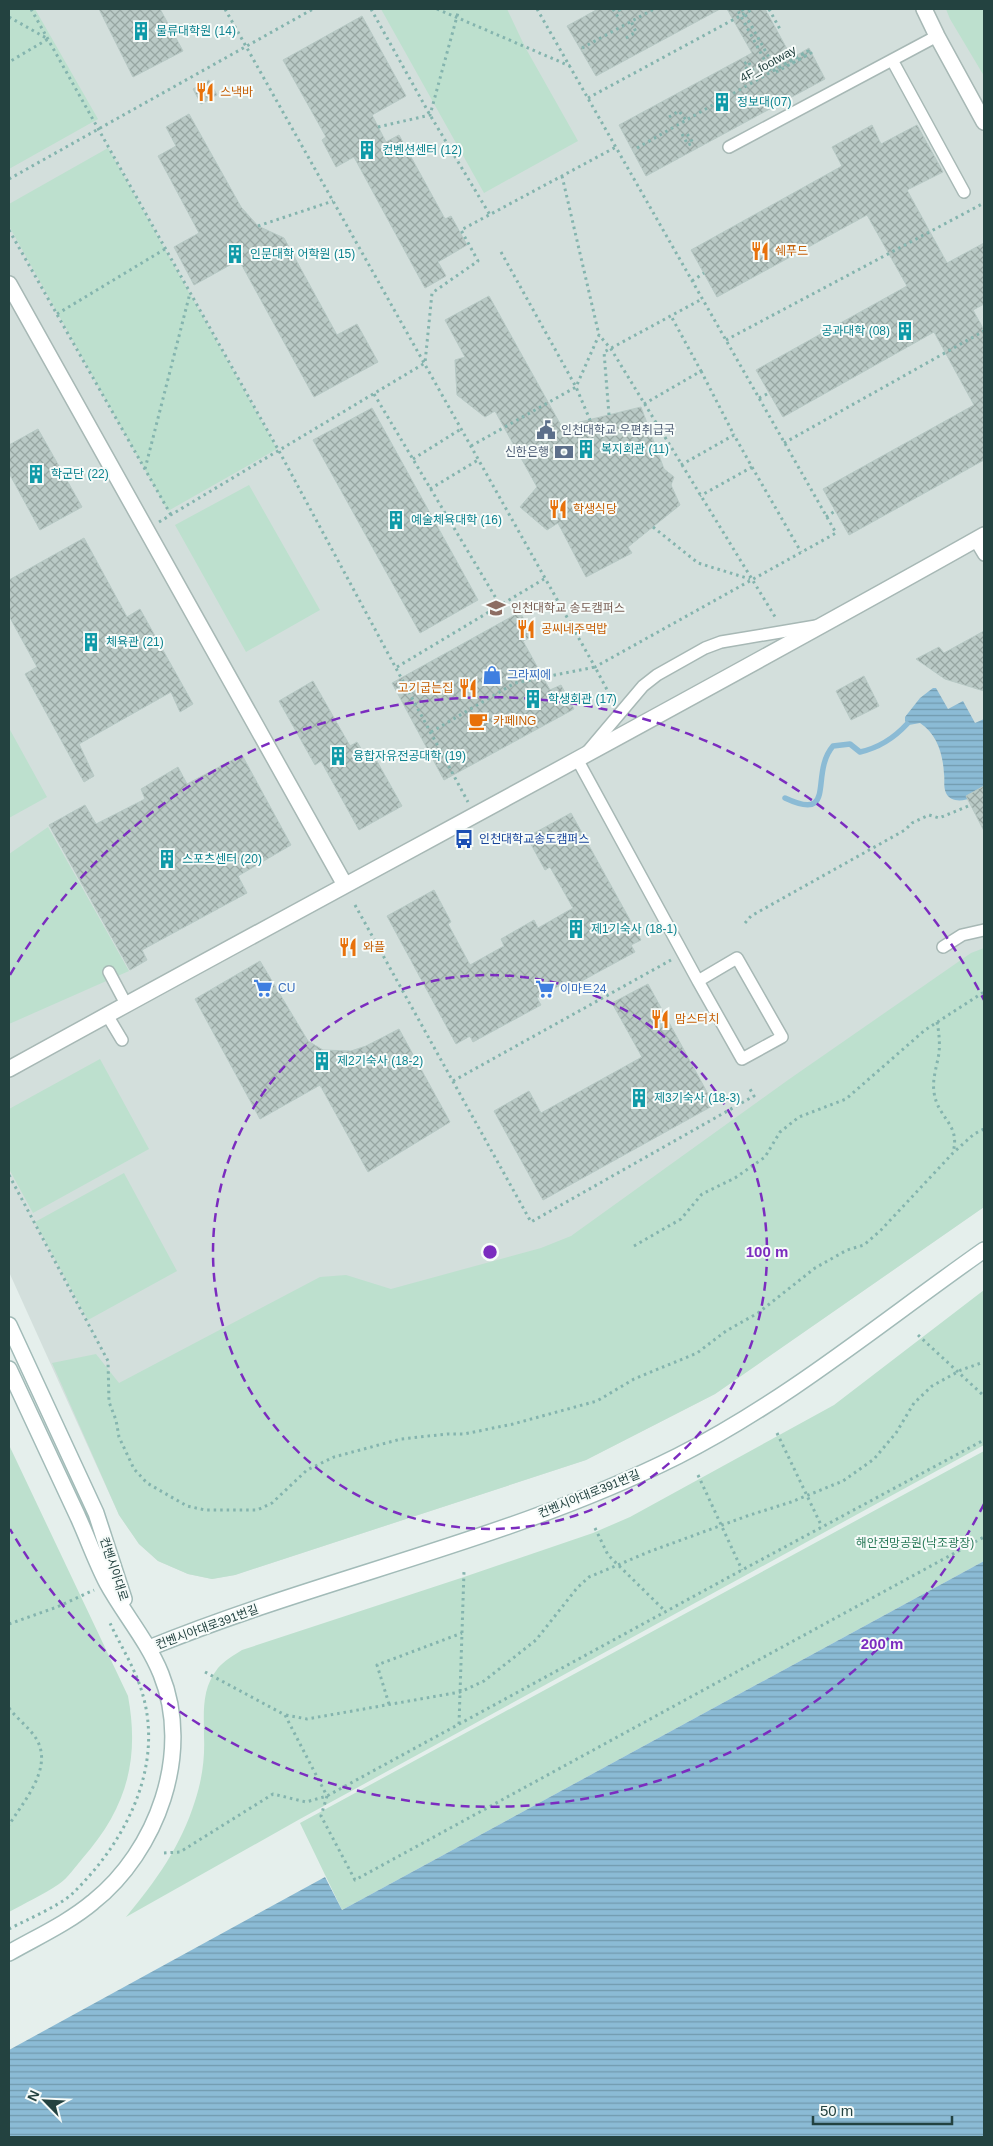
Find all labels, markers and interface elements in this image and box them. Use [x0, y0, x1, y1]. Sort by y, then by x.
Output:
building icon: 물류대학원 (14) [130, 20, 152, 42]
place label: 물류대학원 (14) [156, 24, 236, 38]
street label: 4F_footway [737, 43, 799, 85]
restaurant icon: 스낵바 [194, 81, 216, 103]
place label: 스낵바 [220, 85, 253, 99]
building icon: 정보대(07) [711, 91, 733, 113]
place label: 정보대(07) [737, 95, 791, 109]
building icon: 컨벤션센터 (12) [356, 139, 378, 161]
place label: 컨벤션센터 (12) [382, 143, 462, 157]
restaurant icon: 쉐푸드 [749, 240, 771, 262]
building icon: 인문대학 어학원 (15) [224, 243, 246, 265]
place label: 쉐푸드 [775, 244, 808, 258]
place label: 인문대학 어학원 (15) [250, 247, 355, 261]
building icon: 공과대학 (08) [894, 320, 916, 342]
place label: 공과대학 (08) [821, 324, 890, 338]
public building icon: 인천대학교 우편취급국 [535, 419, 557, 441]
place label: 인천대학교 우편취급국 [561, 423, 675, 437]
building icon: 복지회관 (11) [575, 438, 597, 460]
bank icon: 신한은행 [553, 441, 575, 463]
place label: 복지회관 (11) [601, 442, 669, 456]
place label: 신한은행 [505, 445, 549, 459]
building icon: 학군단 (22) [25, 463, 47, 485]
place label: 학군단 (22) [51, 467, 109, 481]
restaurant icon: 학생식당 [547, 498, 569, 520]
place label: 학생식당 [573, 502, 617, 516]
building icon: 예술체육대학 (16) [385, 509, 407, 531]
place label: 예술체육대학 (16) [411, 513, 502, 527]
school or university icon: 인천대학교 송도캠퍼스 [485, 597, 507, 619]
place label: 인천대학교 송도캠퍼스 [511, 601, 625, 615]
restaurant icon: 공씨네주먹밥 [515, 618, 537, 640]
place label: 공씨네주먹밥 [541, 622, 607, 636]
building icon: 체육관 (21) [80, 631, 102, 653]
place label: 체육관 (21) [106, 635, 164, 649]
shop icon: 그라찌에 [481, 664, 503, 686]
place label: 그라찌에 [507, 668, 551, 682]
restaurant icon: 고기굽는집 [457, 677, 479, 699]
place label: 고기굽는집 [398, 681, 453, 695]
building icon: 학생회관 (17) [522, 688, 544, 710]
place label: 학생회관 (17) [548, 692, 617, 706]
cafe icon: 카페ING [467, 710, 489, 732]
place label: 카페ING [493, 714, 536, 728]
building icon: 융합자유전공대학 (19) [327, 745, 349, 767]
place label: 융합자유전공대학 (19) [353, 749, 466, 763]
bus stop icon: 인천대학교송도캠퍼스 [453, 828, 475, 850]
place label: 인천대학교송도캠퍼스 [479, 832, 589, 846]
building icon: 스포츠센터 (20) [156, 848, 178, 870]
place label: 스포츠센터 (20) [182, 852, 262, 866]
building icon: 제1기숙사 (18-1) [565, 918, 587, 940]
place label: 제1기숙사 (18-1) [591, 922, 677, 936]
restaurant icon: 와플 [337, 936, 359, 958]
place label: 와플 [363, 940, 385, 954]
supermarket icon: CU [252, 977, 274, 999]
supermarket icon: 이마트24 [534, 978, 556, 1000]
place label: CU [278, 981, 295, 995]
place label: 이마트24 [560, 982, 607, 996]
restaurant icon: 맘스터치 [649, 1008, 671, 1030]
place label: 맘스터치 [675, 1012, 719, 1026]
building icon: 제2기숙사 (18-2) [311, 1050, 333, 1072]
place label: 제2기숙사 (18-2) [337, 1054, 423, 1068]
building icon: 제3기숙사 (18-3) [628, 1087, 650, 1109]
place label: 제3기숙사 (18-3) [654, 1091, 740, 1105]
centre of rings [481, 1243, 499, 1261]
text: 100 m [746, 1243, 788, 1260]
street label: 컨벤시아대로391번길 [536, 1467, 642, 1521]
street label: 컨벤시아대로 [97, 1535, 131, 1603]
park label: 해안전망공원(낙조광장) [856, 1536, 974, 1550]
street label: 컨벤시아대로391번길 [154, 1602, 260, 1652]
text: 200 m [861, 1635, 903, 1652]
north arrow [20, 2076, 70, 2126]
text: N [24, 2088, 42, 2104]
scale bar [813, 2094, 952, 2126]
text: 50 m [820, 2102, 853, 2119]

